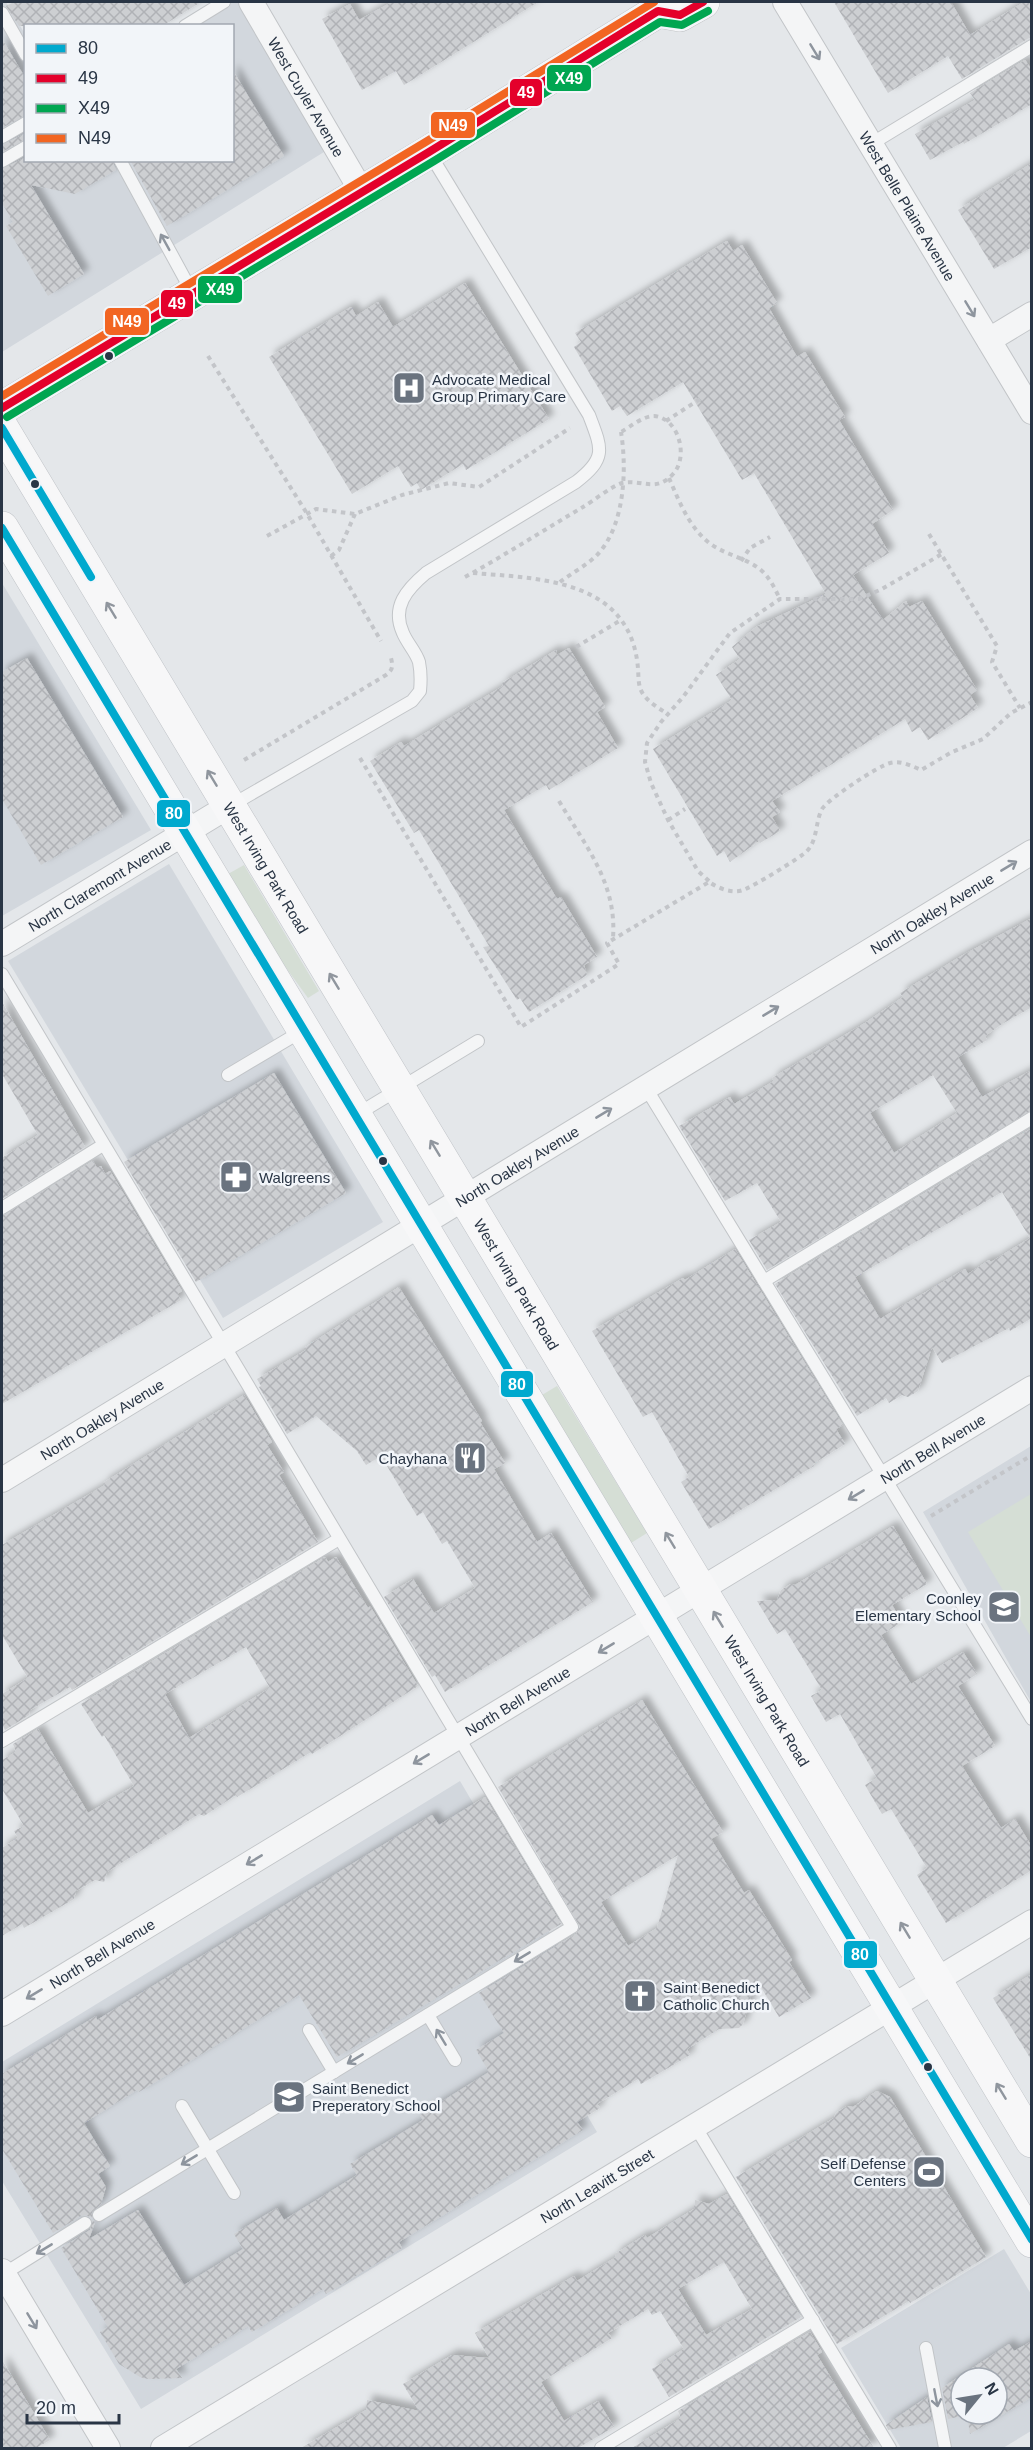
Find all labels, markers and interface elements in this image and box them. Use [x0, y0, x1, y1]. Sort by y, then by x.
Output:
legend [24, 24, 234, 162]
street label: West Cuyler Avenue [265, 34, 348, 160]
text: 80 [78, 38, 98, 58]
one-way arrow [810, 43, 822, 60]
line badge: X49 [546, 64, 592, 92]
text: 49 [78, 68, 98, 88]
text: X49 [555, 70, 583, 87]
line badge: 49 [509, 78, 543, 107]
text: 49 [517, 84, 535, 101]
text: X49 [78, 98, 110, 118]
line badge: N49 [430, 111, 476, 139]
text: N49 [438, 117, 468, 134]
text: N49 [78, 128, 111, 148]
street label: West Belle Plaine Avenue [856, 128, 959, 284]
one-way arrow [159, 234, 171, 251]
line badge: X49 [197, 275, 243, 304]
text: X49 [206, 281, 234, 298]
line badge: 49 [160, 289, 194, 318]
text: 49 [168, 295, 186, 312]
one-way arrow [964, 300, 976, 317]
line badge: N49 [104, 307, 150, 336]
text: N49 [112, 313, 142, 330]
unlabelled marker [103, 350, 115, 362]
hospital icon: Advocate Medical Group Primary Care [391, 370, 427, 406]
place label: Advocate Medical Group Primary Care [432, 371, 566, 405]
unlabelled marker [29, 478, 41, 490]
one-way arrow [105, 602, 117, 619]
one-way arrow [205, 770, 217, 787]
line badge: 80 [156, 799, 191, 828]
street label: West Irving Park Road [220, 799, 312, 936]
text: 80 [165, 805, 183, 822]
street label: North Claremont Avenue [25, 835, 174, 935]
one-way arrow [1000, 859, 1017, 871]
street label: North Oakley Avenue [867, 869, 997, 957]
one-way arrow [328, 973, 340, 990]
one-way arrow [762, 1005, 779, 1017]
one-way arrow [595, 1107, 612, 1119]
street label: North Oakley Avenue [452, 1122, 582, 1210]
one-way arrow [428, 1140, 440, 1157]
unlabelled marker [377, 1155, 389, 1167]
pharmacy icon: Walgreens [218, 1159, 254, 1195]
place label: Walgreens [259, 1169, 330, 1186]
street label: West Irving Park Road [471, 1216, 563, 1353]
line badge: 80 [500, 1370, 534, 1398]
street label: North Oakley Avenue [37, 1375, 167, 1463]
text: 80 [508, 1376, 526, 1393]
street label: North Bell Avenue [877, 1410, 988, 1487]
restaurant icon: Chayhana [452, 1440, 488, 1476]
place label: Chayhana [379, 1450, 448, 1467]
one-way arrow [848, 1490, 865, 1502]
one-way arrow [664, 1532, 676, 1549]
school or university icon: Coonley Elementary School [986, 1589, 1022, 1625]
place label: Coonley Elementary School [855, 1590, 981, 1624]
one-way arrow [711, 1611, 723, 1628]
street label: West Irving Park Road [721, 1632, 813, 1769]
one-way arrow [598, 1642, 615, 1654]
street label: North Bell Avenue [462, 1662, 573, 1739]
one-way arrow [413, 1754, 430, 1766]
one-way arrow [246, 1855, 263, 1867]
street label: North Bell Avenue [46, 1915, 158, 1992]
one-way arrow [899, 1922, 911, 1939]
line badge: 80 [843, 1940, 878, 1969]
text: 80 [851, 1946, 869, 1963]
one-way arrow [514, 1952, 531, 1964]
church icon: Saint Benedict Catholic Church [622, 1978, 658, 2014]
place label: Saint Benedict Catholic Church [663, 1979, 770, 2013]
one-way arrow [26, 1989, 43, 2001]
one-way arrow [435, 2029, 447, 2046]
one-way arrow [347, 2053, 364, 2065]
unlabelled marker [922, 2061, 934, 2073]
school or university icon: Saint Benedict Preperatory School [271, 2079, 307, 2115]
place label: Saint Benedict Preperatory School [312, 2080, 440, 2114]
one-way arrow [995, 2083, 1007, 2100]
street label: North Leavitt Street [537, 2144, 657, 2226]
sports icon: Self Defense Centers [911, 2154, 947, 2190]
one-way arrow [181, 2155, 198, 2167]
place label: Self Defense Centers [820, 2155, 906, 2189]
one-way arrow [36, 2243, 53, 2255]
one-way arrow [26, 2312, 38, 2329]
north arrow [949, 2366, 1009, 2426]
text: N [981, 2379, 1002, 2398]
scale bar [27, 2387, 118, 2425]
one-way arrow [931, 2388, 942, 2407]
text: 20 m [36, 2398, 76, 2418]

